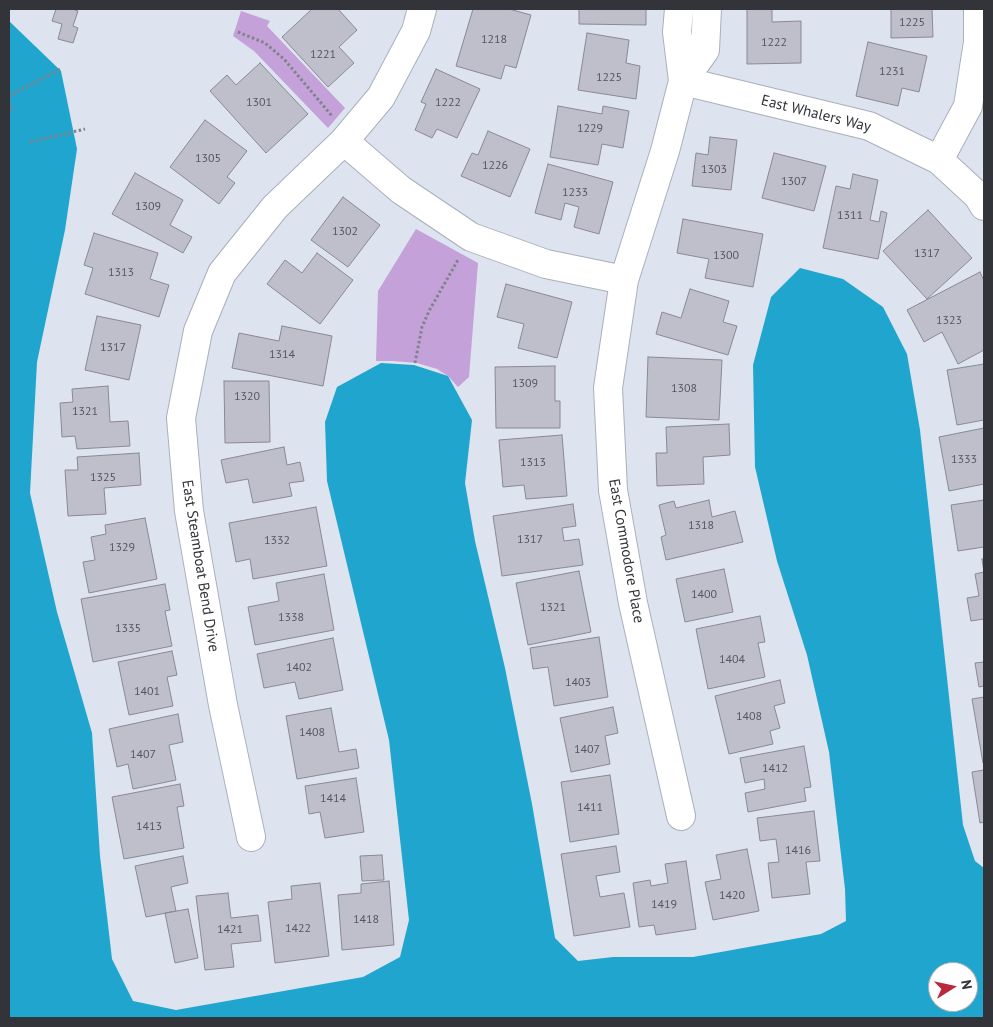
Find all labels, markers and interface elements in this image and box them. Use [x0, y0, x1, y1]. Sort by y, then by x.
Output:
house number: 1225 [899, 16, 925, 30]
house number: 1218 [481, 33, 507, 47]
house number: 1222 [761, 36, 787, 50]
house number: 1221 [310, 48, 336, 62]
house number: 1231 [879, 65, 905, 79]
house number: 1225 [596, 71, 622, 85]
street label: East Whalers Way [759, 92, 873, 136]
house number: 1301 [246, 96, 272, 110]
house number: 1222 [435, 96, 461, 110]
house number: 1229 [577, 122, 603, 136]
house number: 1305 [195, 152, 221, 166]
house number: 1226 [482, 159, 508, 173]
house number: 1303 [701, 163, 727, 177]
house number: 1307 [781, 175, 807, 189]
house number: 1233 [562, 186, 588, 200]
house number: 1309 [135, 200, 161, 214]
house number: 1311 [837, 209, 863, 223]
house number: 1302 [332, 225, 358, 239]
house number: 1317 [914, 247, 940, 261]
house number: 1300 [713, 249, 739, 263]
house number: 1313 [108, 266, 134, 280]
house number: 1323 [936, 314, 962, 328]
house number: 1317 [100, 341, 126, 355]
house number: 1314 [269, 348, 295, 362]
house number: 1309 [512, 377, 538, 391]
house number: 1308 [671, 382, 697, 396]
house number: 1320 [234, 390, 260, 404]
house number: 1321 [72, 405, 98, 419]
house number: 1333 [951, 453, 977, 467]
house number: 1313 [520, 456, 546, 470]
house number: 1325 [90, 471, 116, 485]
street label: East Commodore Place [604, 477, 648, 625]
street label: East Steamboat Bend Drive [178, 479, 222, 653]
house number: 1318 [688, 519, 714, 533]
house number: 1317 [517, 533, 543, 547]
house number: 1332 [264, 534, 290, 548]
house number: 1329 [109, 541, 135, 555]
house number: 1400 [691, 588, 717, 602]
house number: 1321 [540, 601, 566, 615]
house number: 1338 [278, 611, 304, 625]
house number: 1335 [115, 622, 141, 636]
house number: 1404 [719, 653, 745, 667]
house number: 1402 [286, 661, 312, 675]
house number: 1403 [565, 676, 591, 690]
house number: 1401 [134, 685, 160, 699]
house number: 1408 [736, 710, 762, 724]
house number: 1408 [299, 726, 325, 740]
house number: 1407 [574, 743, 600, 757]
house number: 1407 [130, 748, 156, 762]
house number: 1412 [762, 762, 788, 776]
house number: 1414 [320, 792, 346, 806]
house number: 1411 [577, 801, 603, 815]
house number: 1413 [136, 820, 162, 834]
house number: 1416 [785, 844, 811, 858]
house number: 1420 [719, 889, 745, 903]
house number: 1419 [651, 898, 677, 912]
house number: 1418 [353, 913, 379, 927]
house number: 1422 [285, 922, 311, 936]
house number: 1421 [217, 923, 243, 937]
north arrow [928, 962, 978, 1012]
text: N [957, 978, 976, 991]

